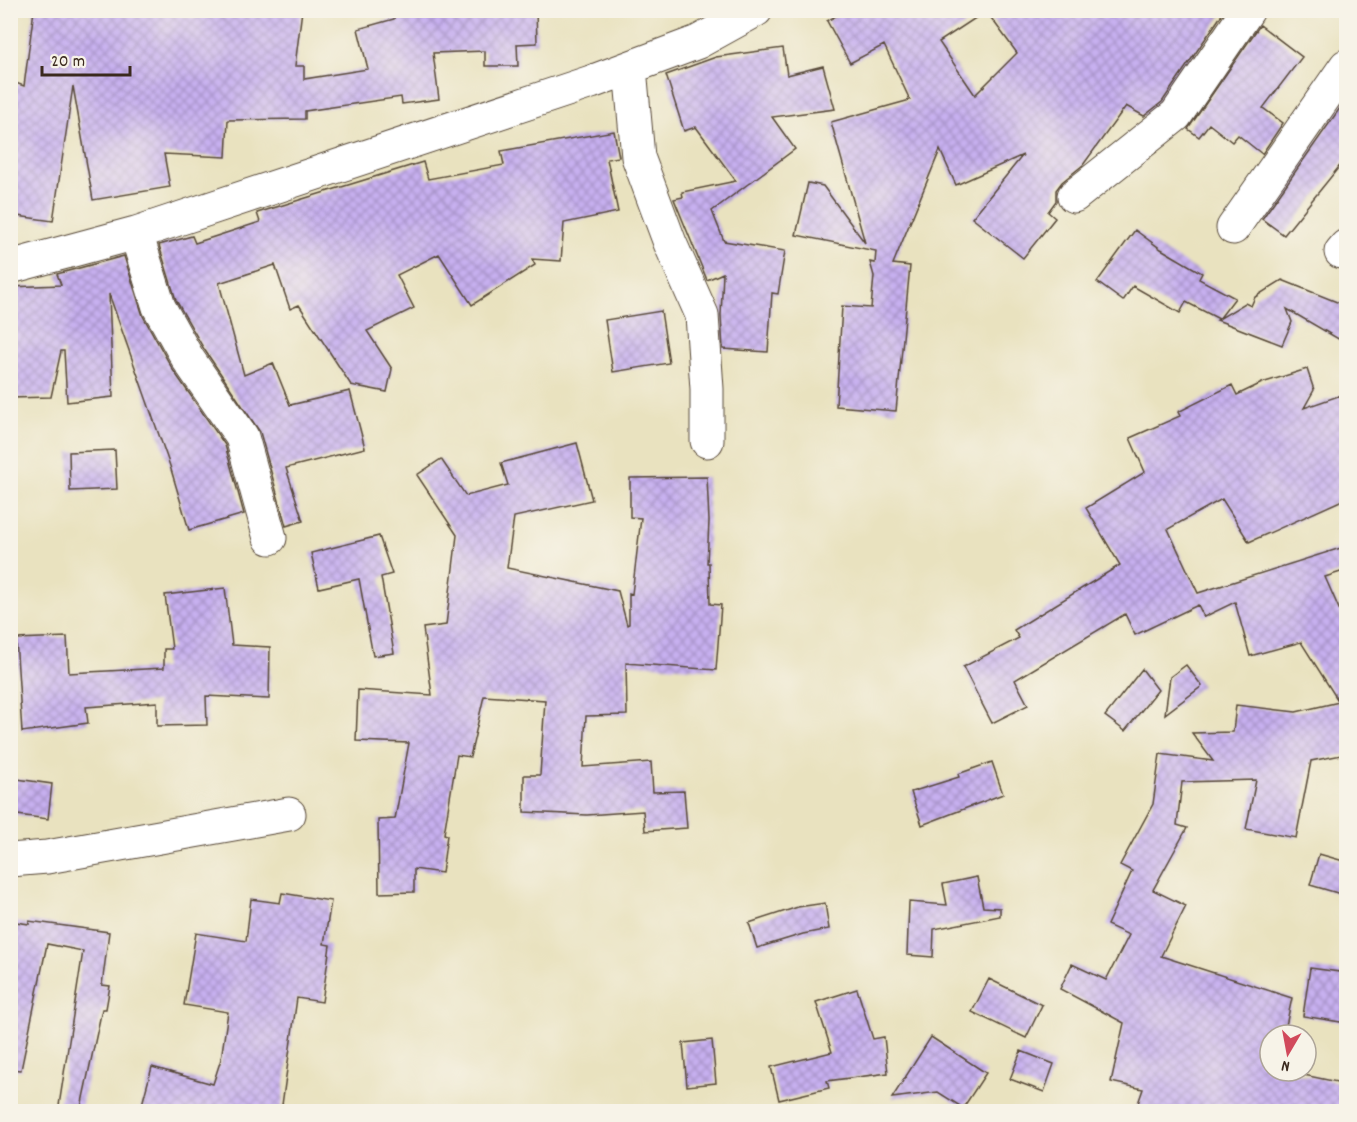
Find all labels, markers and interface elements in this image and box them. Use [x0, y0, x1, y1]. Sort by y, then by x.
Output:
scale bar [42, 39, 130, 77]
text: 20 m [51, 50, 85, 75]
north arrow [1258, 1023, 1318, 1083]
text: N [1280, 1053, 1292, 1077]

